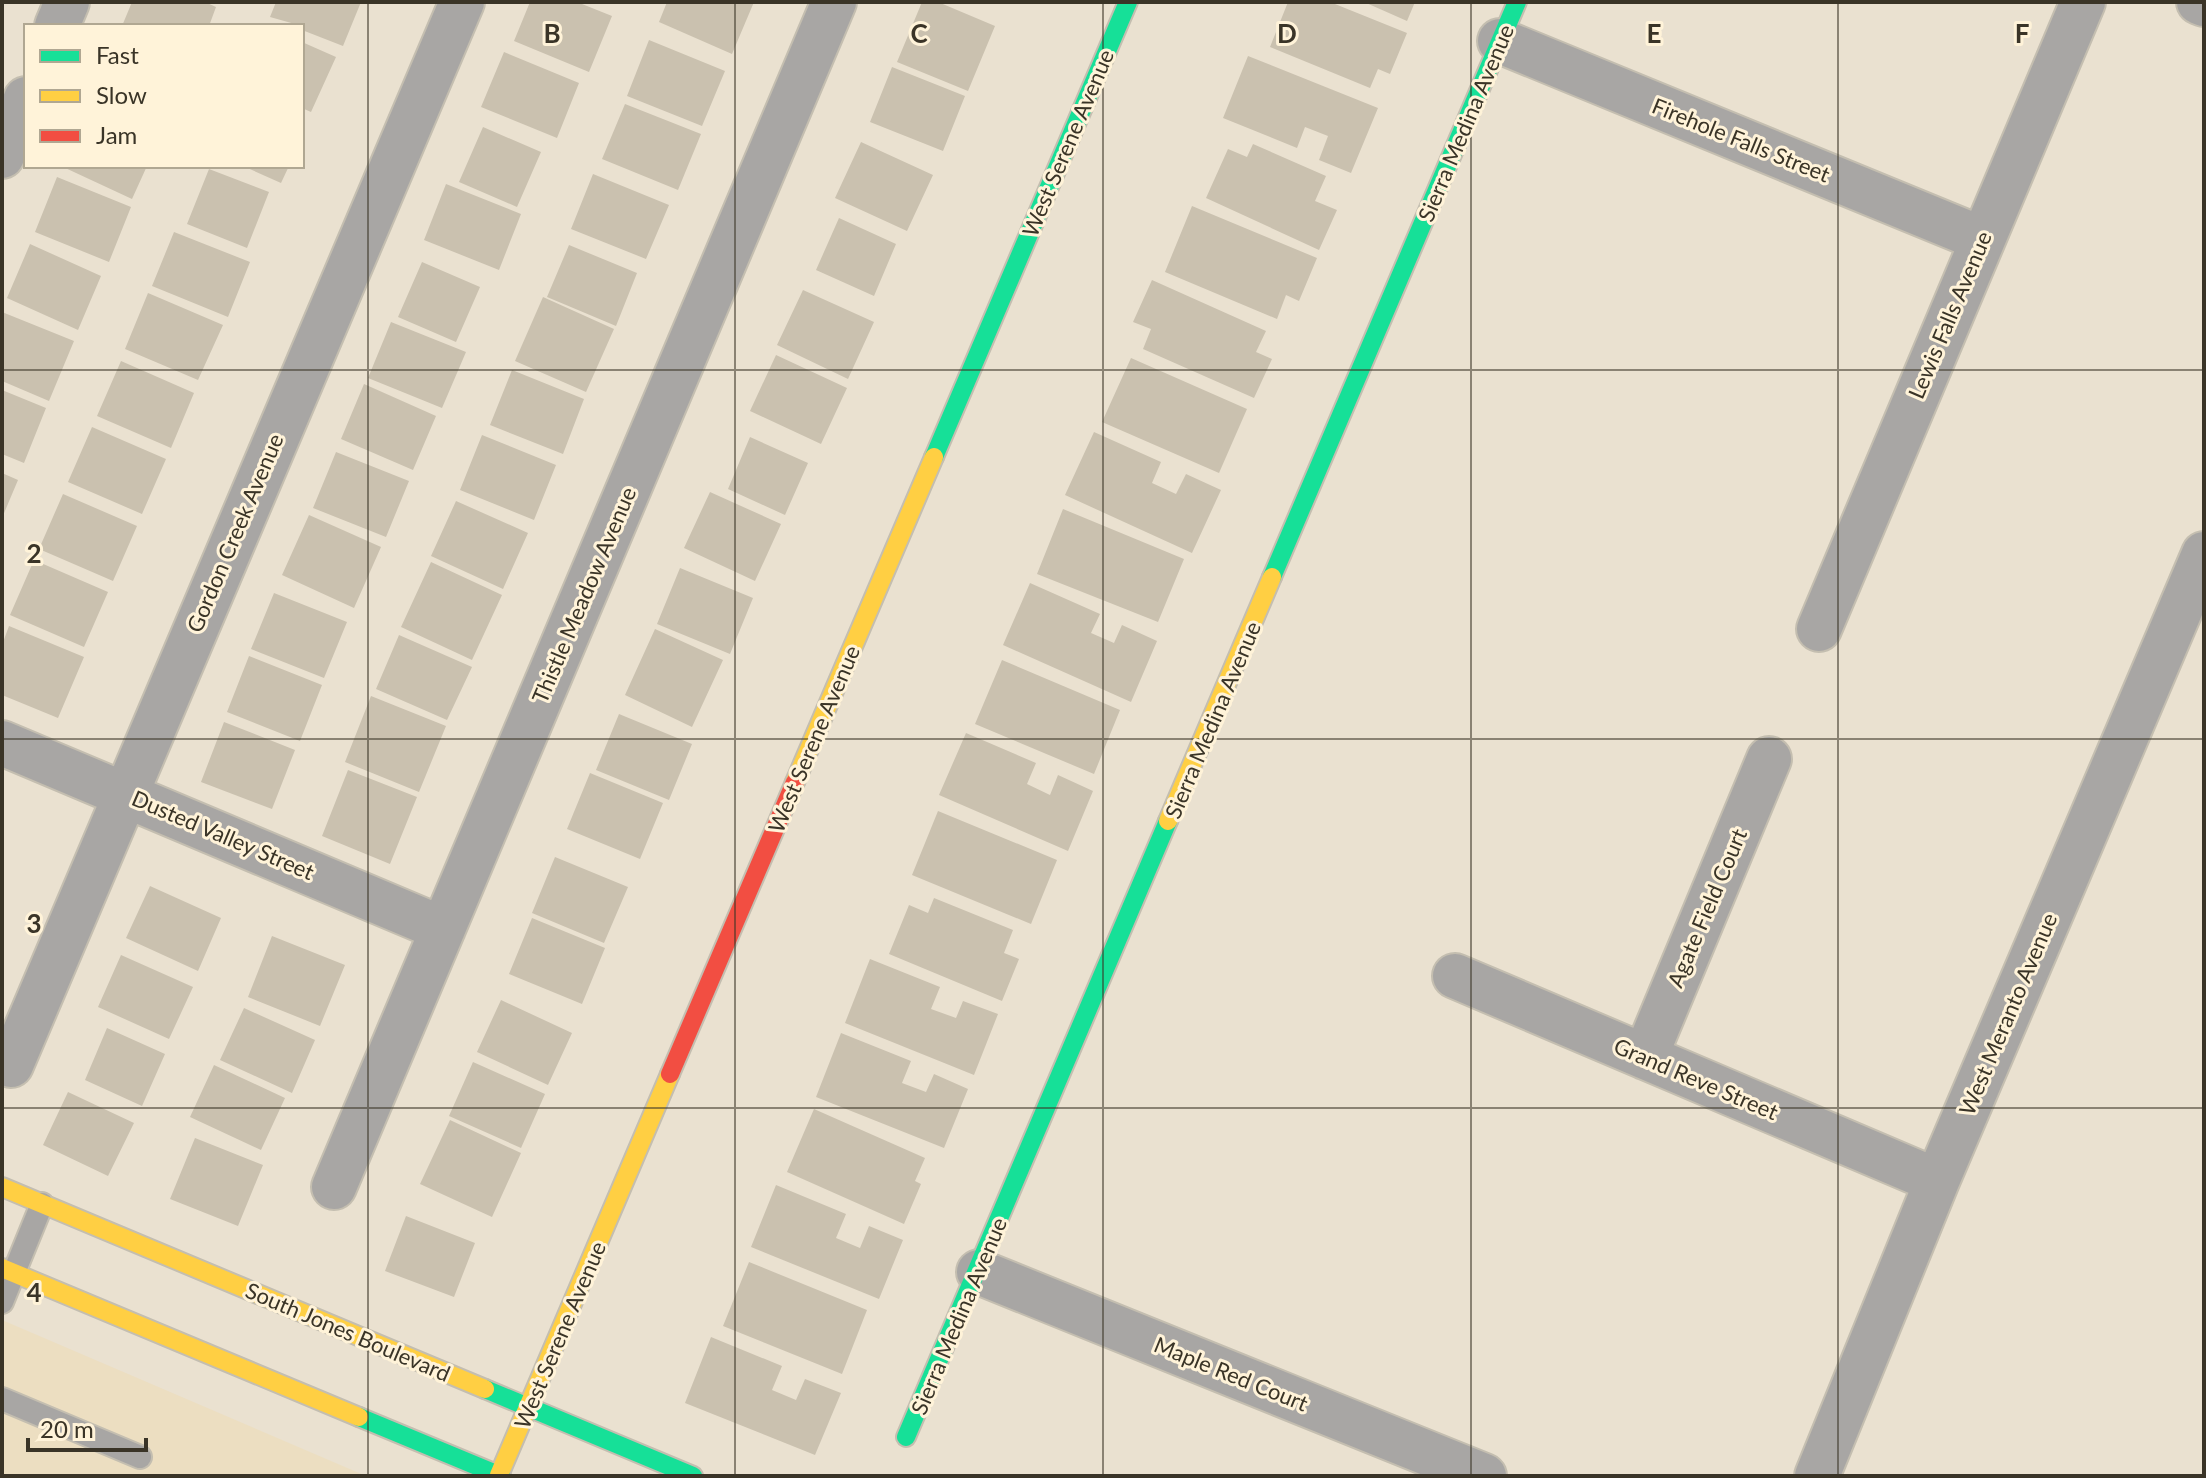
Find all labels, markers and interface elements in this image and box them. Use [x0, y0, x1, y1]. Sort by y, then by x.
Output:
text: B [543, 17, 561, 49]
text: C [910, 17, 928, 49]
text: D [1277, 17, 1297, 49]
text: E [1647, 17, 1661, 49]
text: F [2015, 17, 2029, 49]
street label: Sierra Medina Avenue [1412, 20, 1519, 225]
legend [24, 24, 304, 168]
text: Fast [96, 40, 139, 69]
street label: West Serene Avenue [1016, 45, 1119, 240]
text: Slow [96, 80, 147, 109]
street label: Firehole Falls Street [1648, 92, 1834, 188]
text: Jam [96, 120, 137, 149]
street label: Lewis Falls Avenue [1902, 227, 1997, 403]
street label: Gordon Creek Avenue [180, 429, 289, 636]
street label: Thistle Meadow Avenue [526, 483, 641, 707]
text: 2 [26, 537, 42, 569]
street label: Sierra Medina Avenue [1159, 617, 1266, 822]
street label: West Serene Avenue [762, 641, 865, 836]
street label: Dusted Valley Street [128, 784, 318, 885]
street label: Agate Field Court [1661, 824, 1752, 991]
text: 3 [26, 907, 42, 939]
street label: West Meranto Avenue [1953, 909, 2062, 1119]
street label: Grand Reve Street [1610, 1032, 1782, 1125]
street label: Sierra Medina Avenue [905, 1213, 1012, 1418]
street label: West Serene Avenue [508, 1237, 611, 1432]
text: 4 [26, 1276, 42, 1308]
street label: South Jones Boulevard [242, 1276, 454, 1387]
street label: Maple Red Court [1150, 1330, 1312, 1417]
scale bar [28, 1402, 146, 1452]
text: 20 m [40, 1414, 94, 1443]

